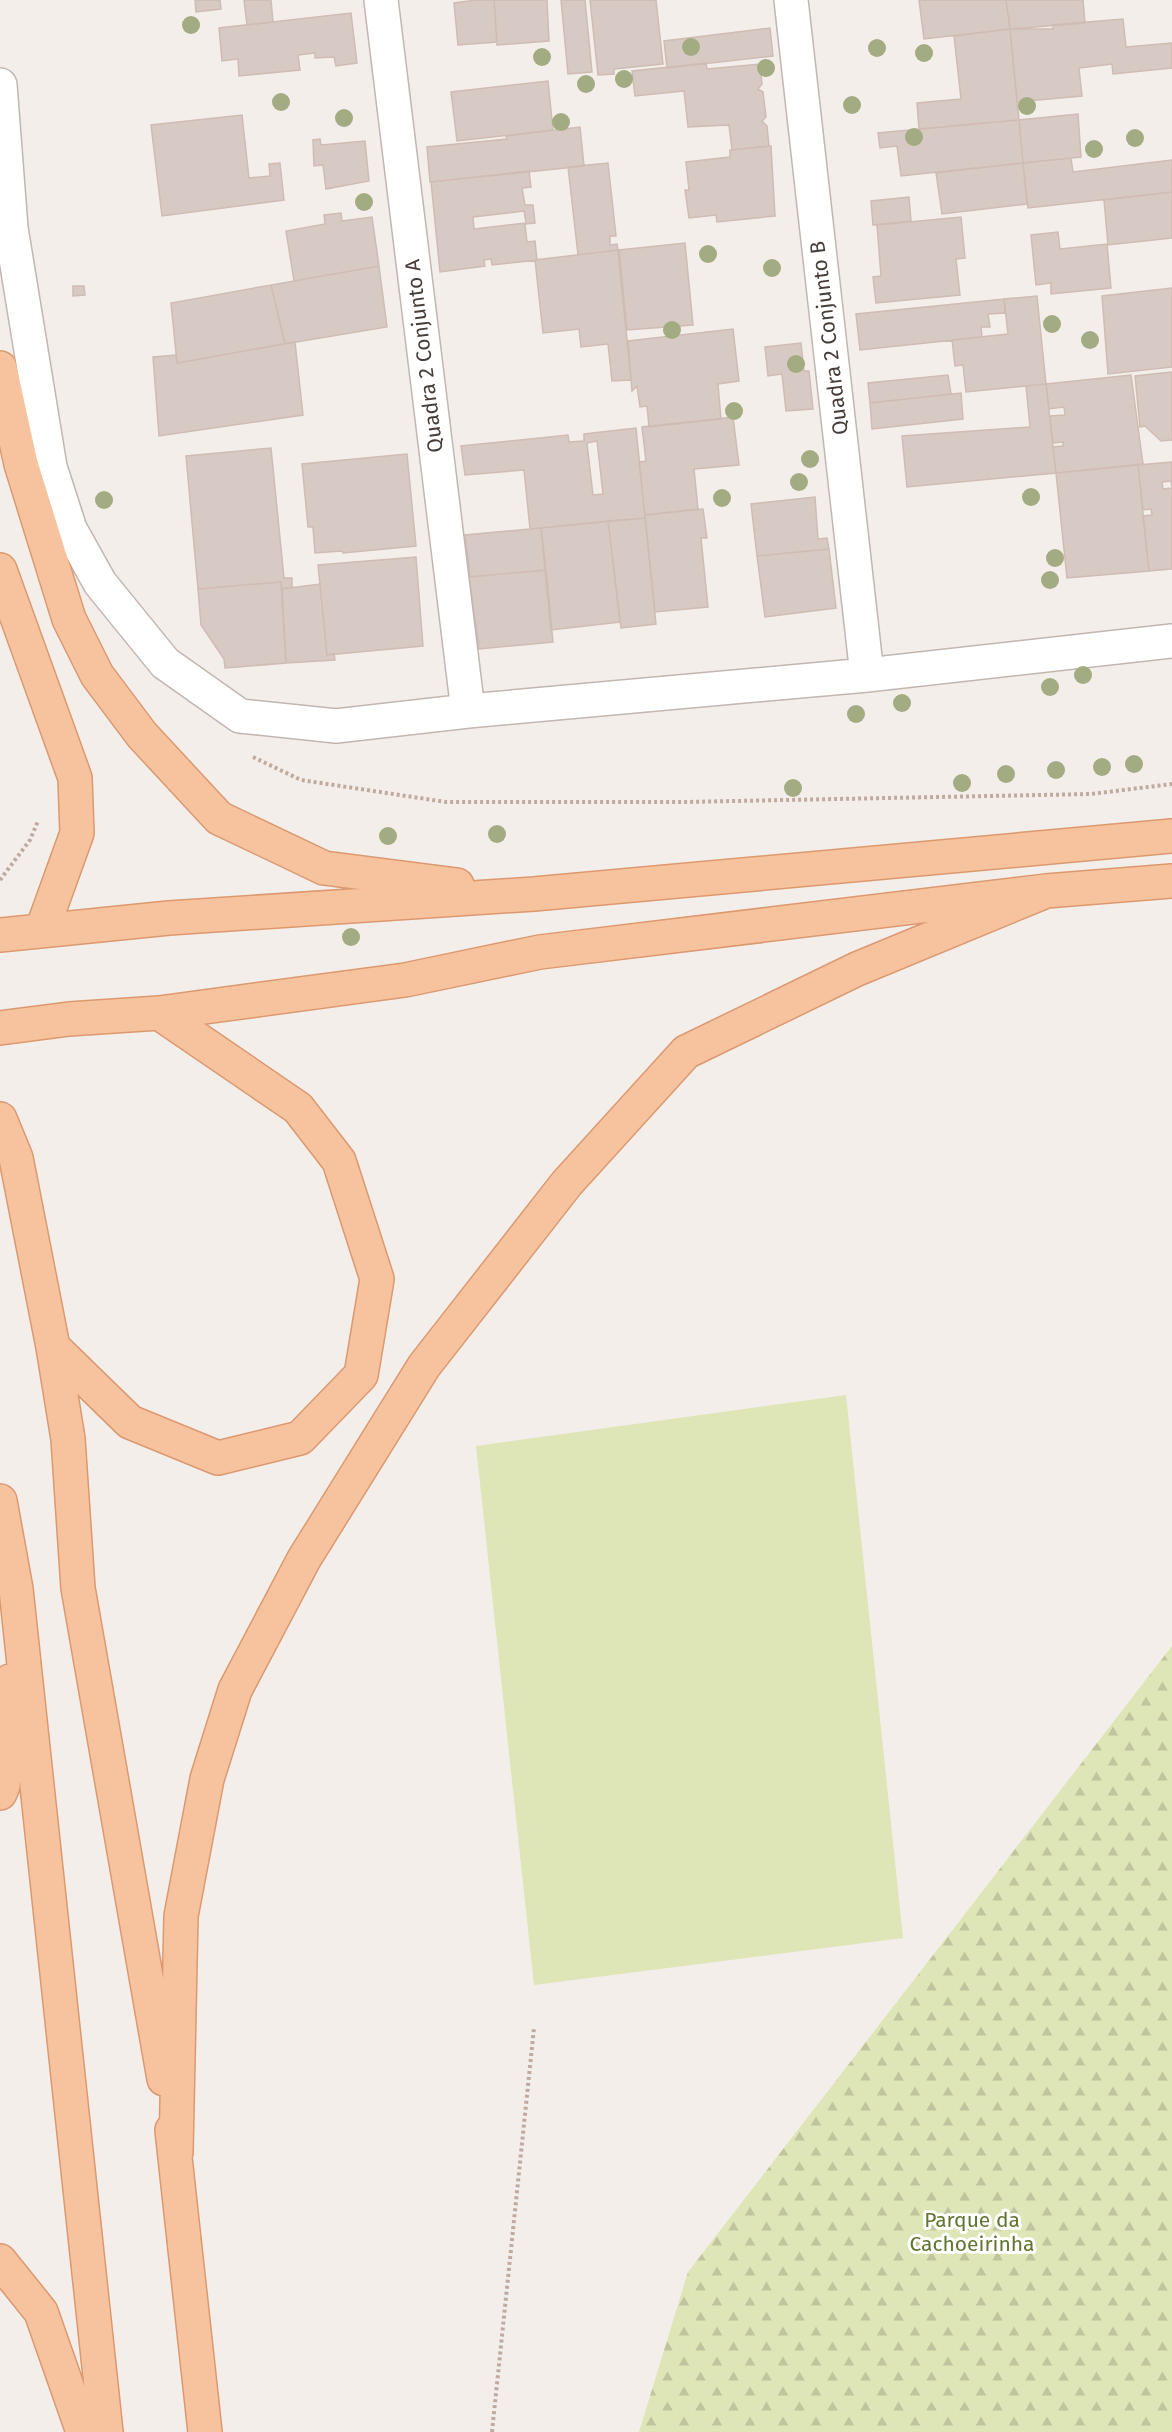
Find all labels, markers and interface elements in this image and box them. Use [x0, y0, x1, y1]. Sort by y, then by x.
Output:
street label: Quadra 2 Conjunto B [804, 240, 854, 436]
street label: Quadra 2 Conjunto A [399, 258, 449, 454]
park label: Parque da Cachoeirinha [909, 2207, 1035, 2257]

